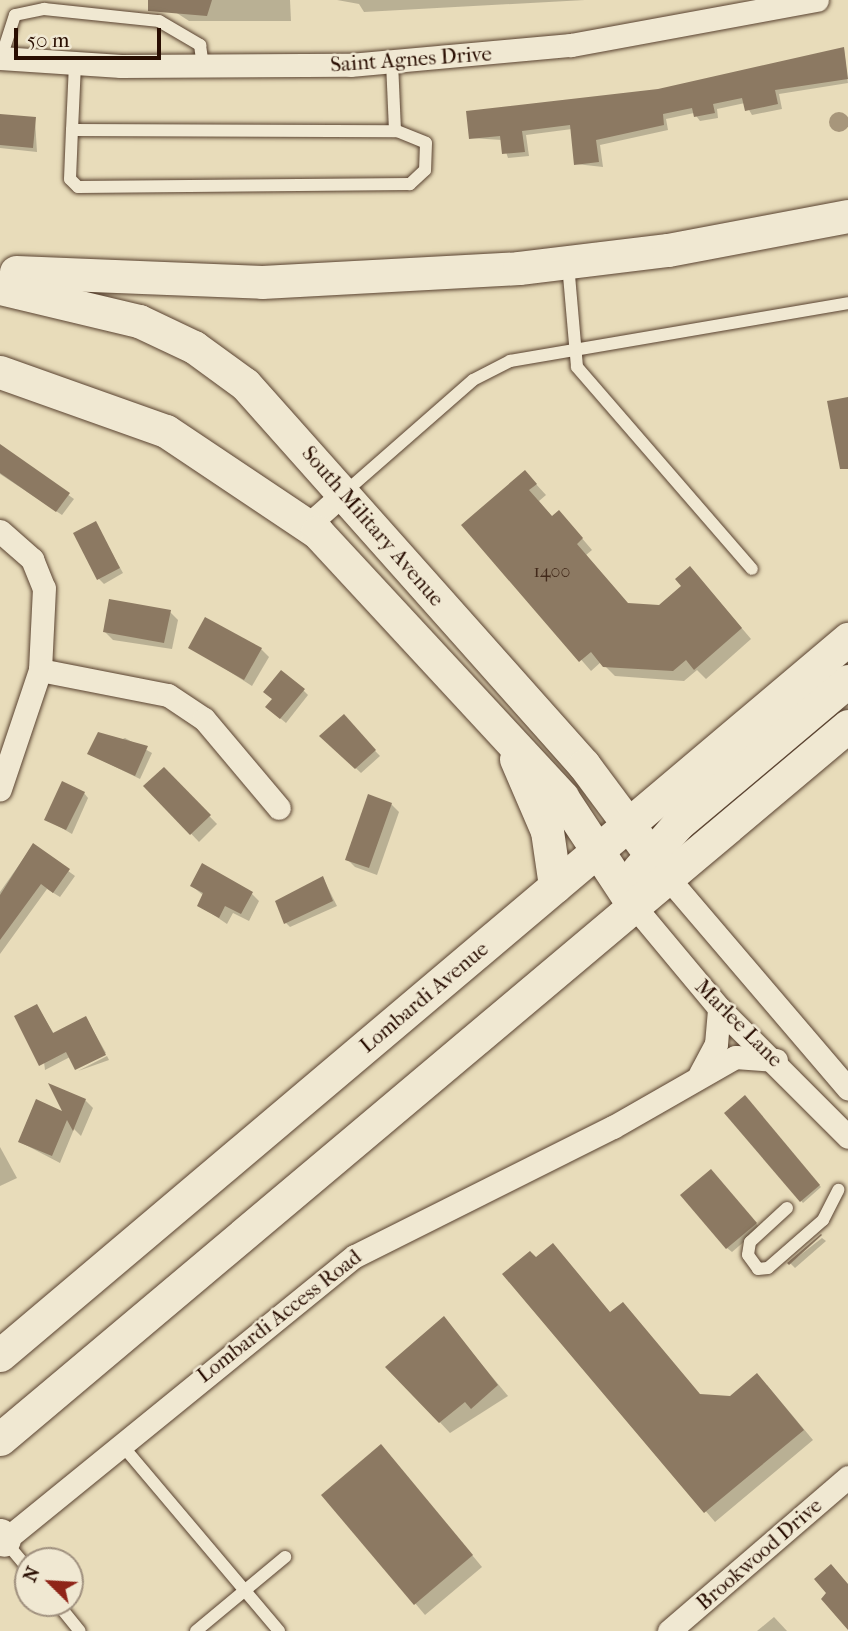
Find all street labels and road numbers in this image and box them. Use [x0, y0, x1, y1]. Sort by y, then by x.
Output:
street label: Saint Agnes Drive [329, 41, 493, 77]
street label: South Military Avenue [297, 441, 449, 611]
street label: Lombardi Avenue [355, 936, 493, 1058]
street label: Marlee Lane [690, 974, 788, 1072]
street label: Lombardi Access Road [192, 1244, 366, 1388]
street label: Brookwood Drive [691, 1493, 827, 1615]

